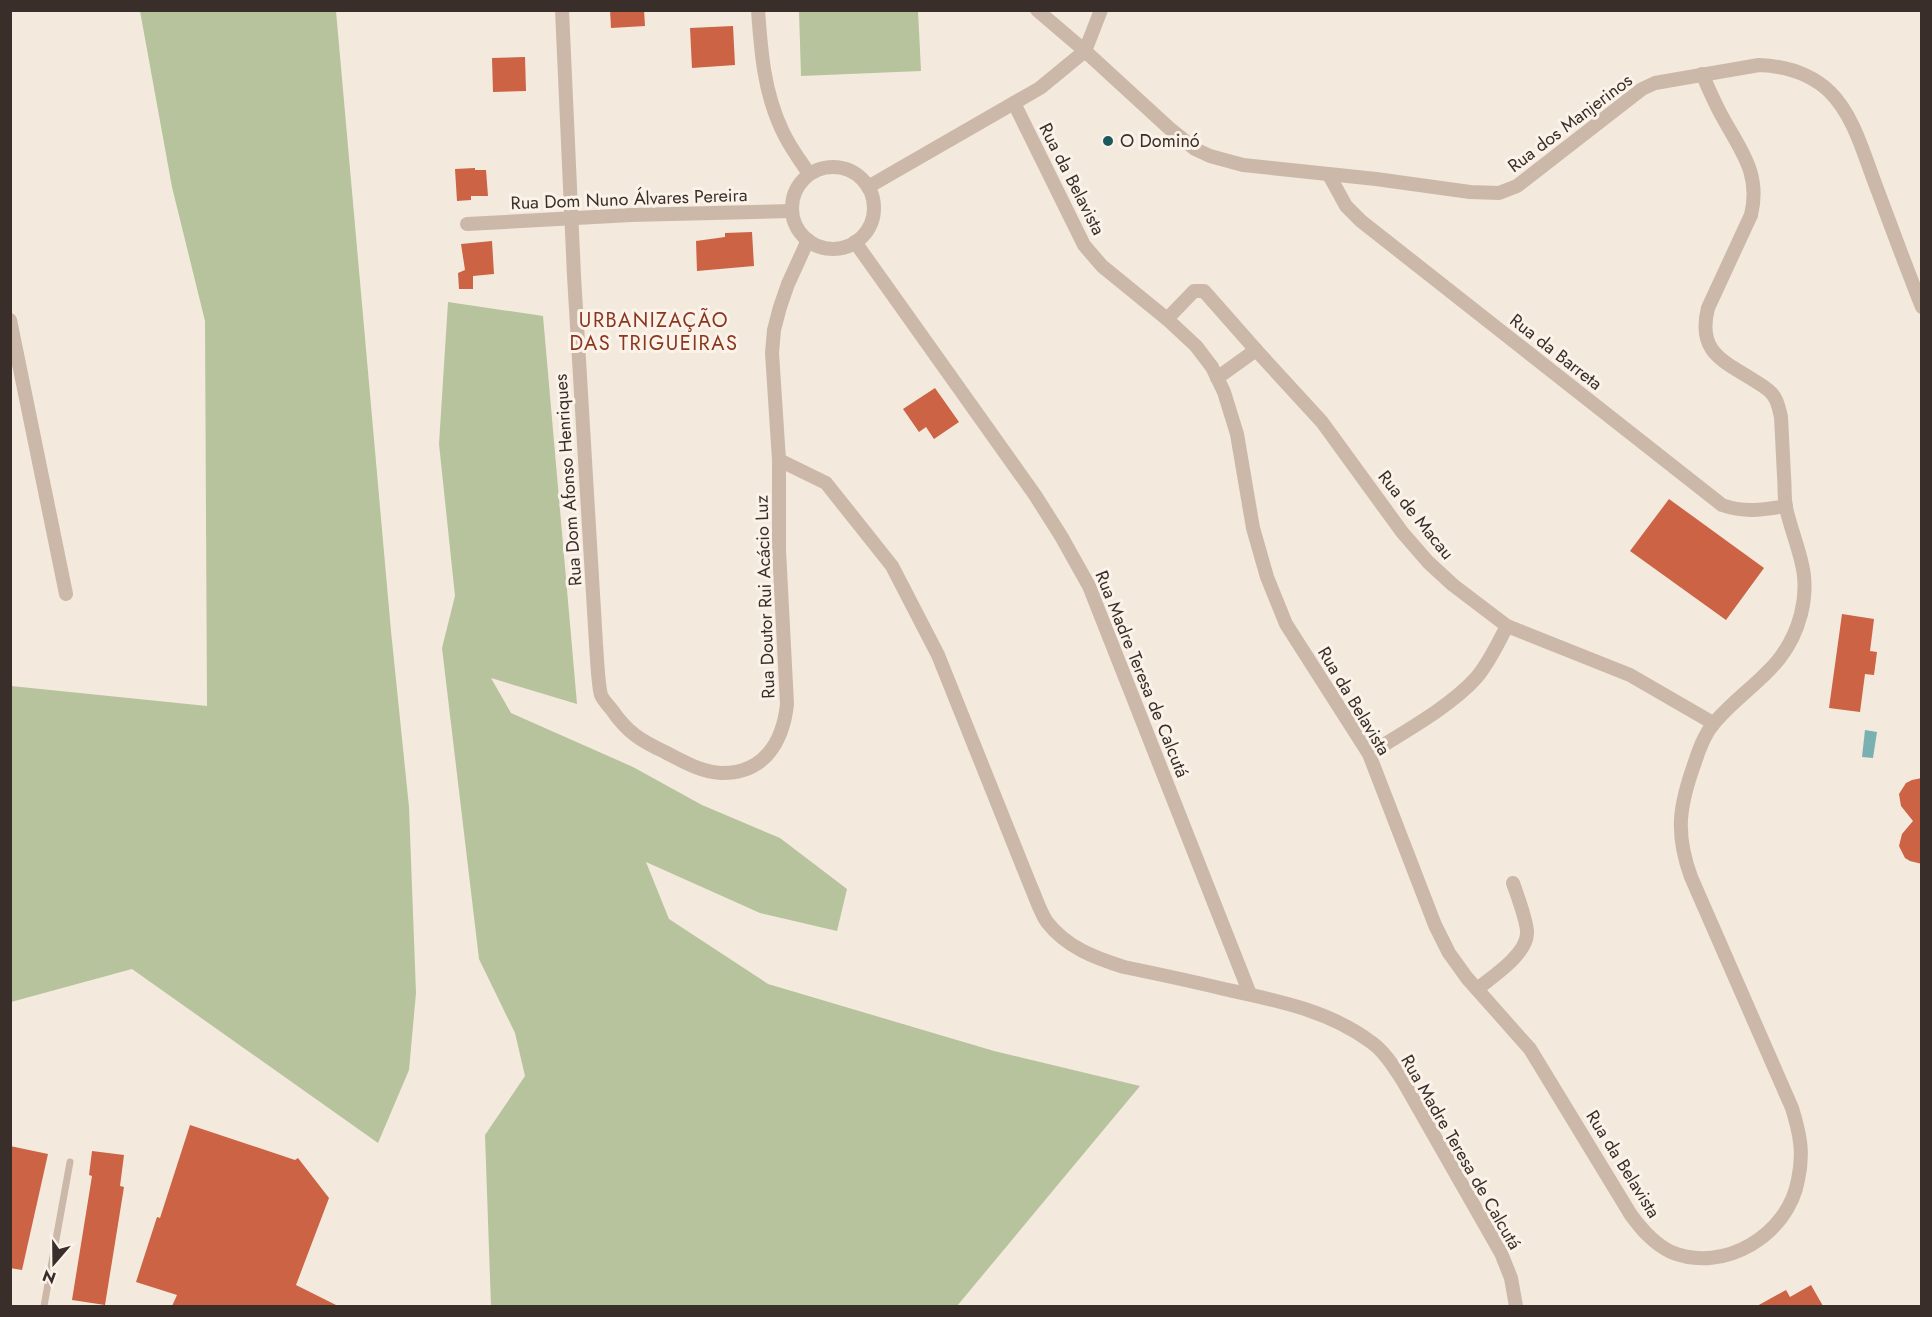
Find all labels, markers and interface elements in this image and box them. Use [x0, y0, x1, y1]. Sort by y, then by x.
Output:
street label: Rua dos Manjerinos [1502, 67, 1638, 179]
street label: Rua da Belavista [1033, 118, 1111, 240]
place label: O Dominó [1120, 128, 1200, 154]
marker: O Dominó [1101, 134, 1115, 148]
street label: Rua Dom Nuno Álvares Pereira [510, 182, 748, 216]
district label: URBANIZAÇÃO DAS TRIGUEIRAS [570, 306, 738, 358]
street label: Rua da Barreta [1504, 308, 1608, 396]
street label: Rua Dom Afonso Henriques [548, 373, 588, 587]
street label: Rua de Macau [1372, 465, 1460, 565]
street label: Rua Doutor Rui Acácio Luz [748, 494, 782, 699]
street label: Rua Madre Teresa de Calcutá [1089, 567, 1195, 781]
street label: Rua da Belavista [1311, 642, 1397, 760]
street label: Rua Madre Teresa de Calcutá [1394, 1050, 1528, 1254]
street label: Rua da Belavista [1579, 1105, 1667, 1223]
north arrow [24, 1233, 84, 1293]
text: N [39, 1264, 59, 1290]

